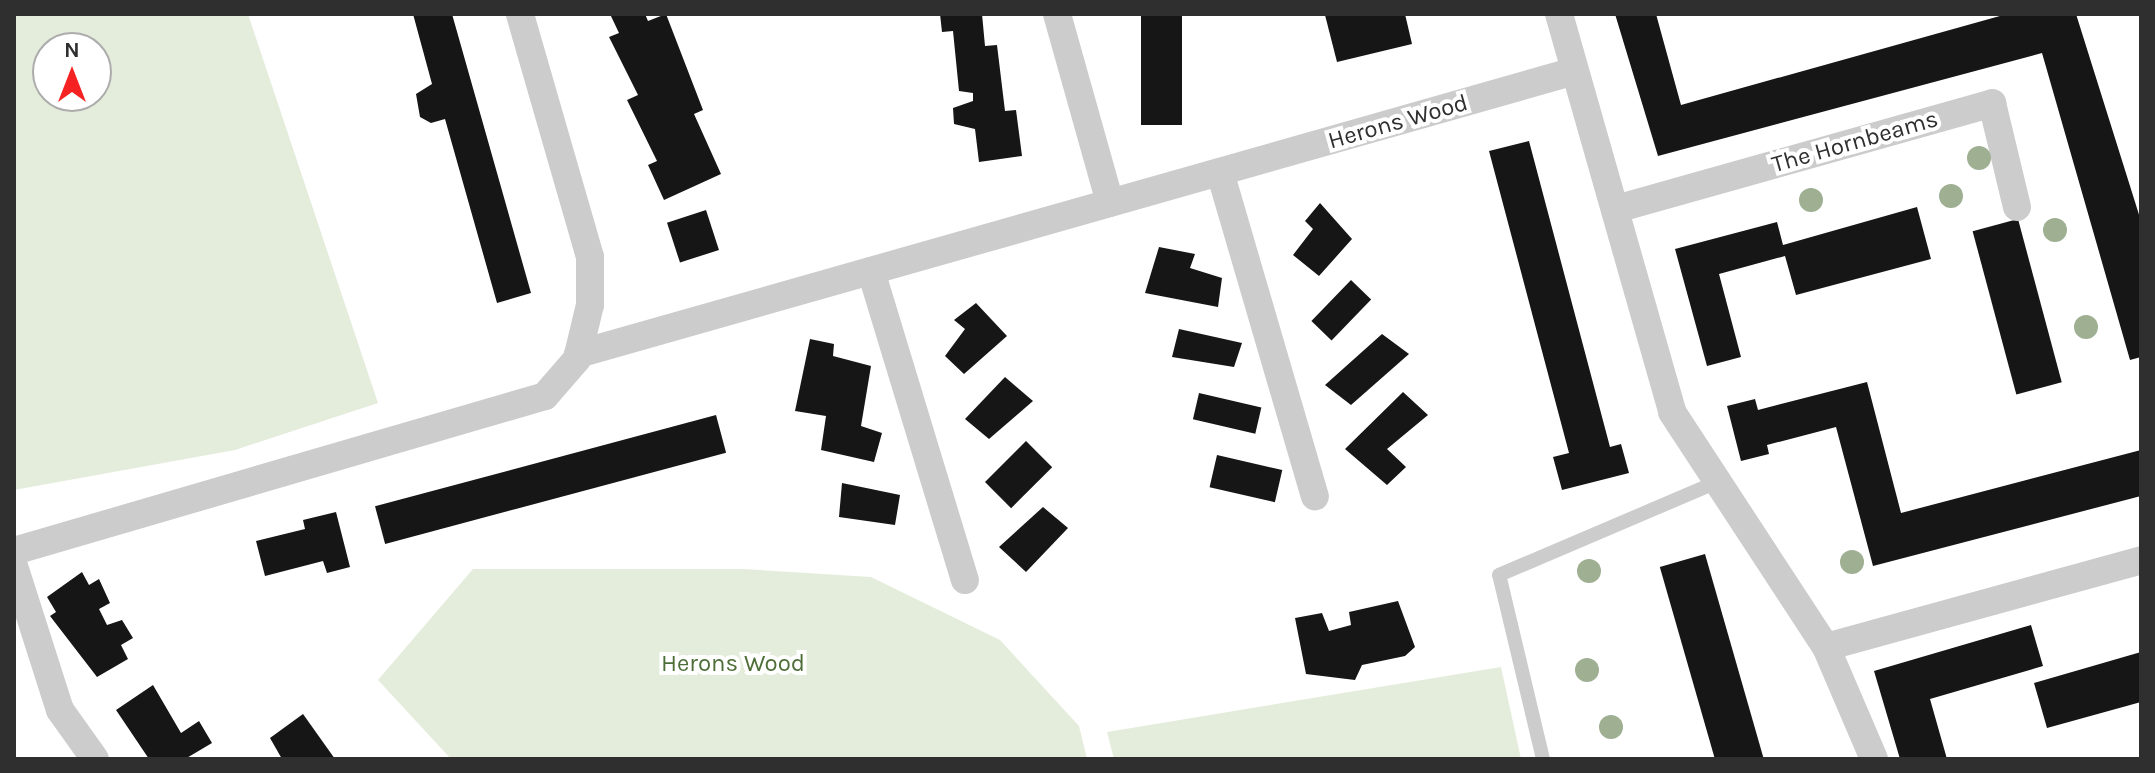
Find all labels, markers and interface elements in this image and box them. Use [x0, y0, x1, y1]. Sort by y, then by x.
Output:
north arrow [32, 32, 112, 112]
text: N [64, 37, 80, 63]
street label: Herons Wood [1325, 88, 1471, 156]
street label: The Hornbeams [1769, 104, 1941, 180]
park label: Herons Wood [661, 650, 805, 678]

